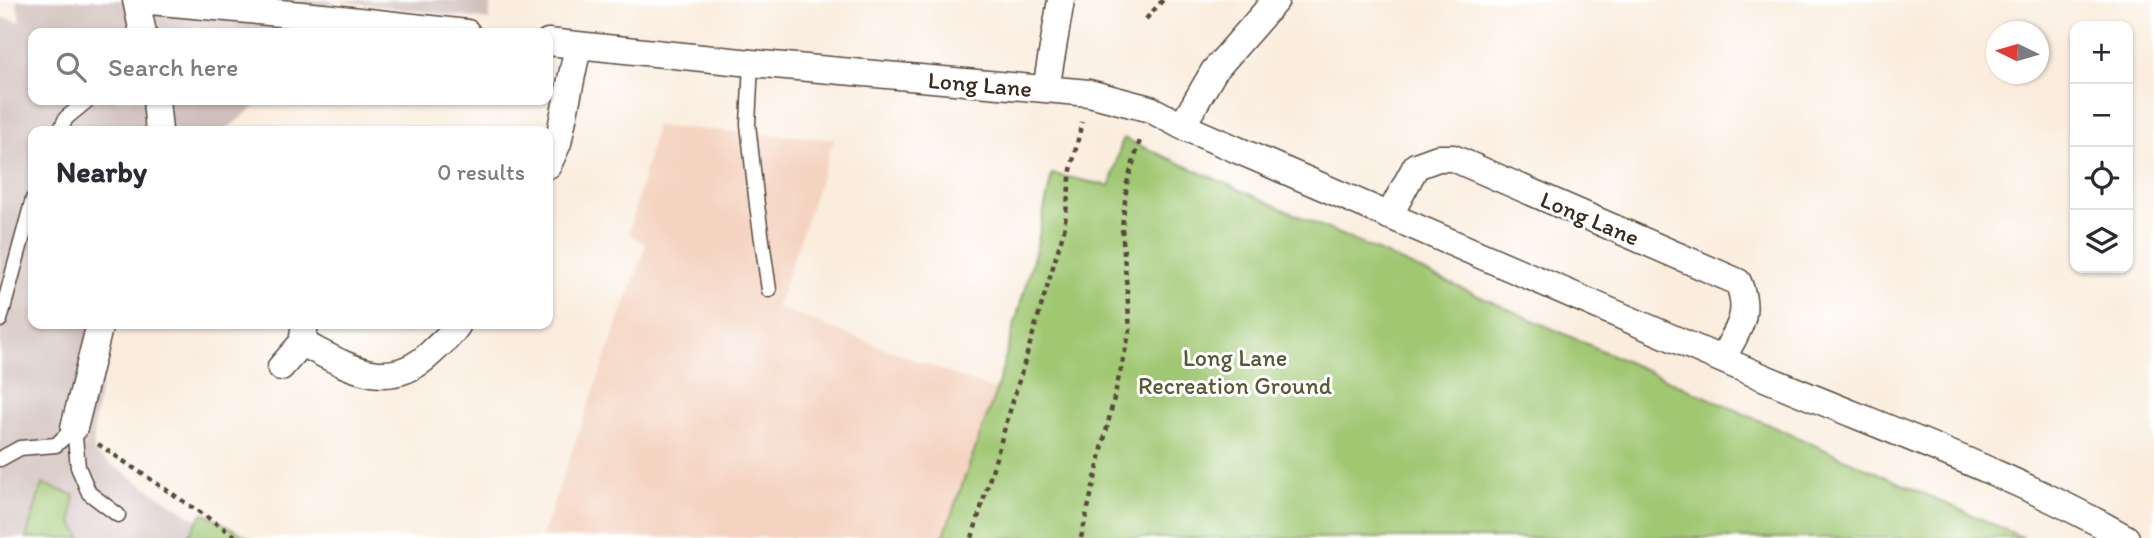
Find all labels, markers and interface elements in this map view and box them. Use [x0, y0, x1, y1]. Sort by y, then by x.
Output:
north arrow [1986, 21, 2049, 84]
map controls [2070, 21, 2133, 273]
button: + [2070, 21, 2133, 84]
search box [28, 28, 553, 105]
icon: search [52, 48, 90, 86]
text: Search here [108, 51, 238, 83]
street label: Long Lane [927, 65, 1033, 103]
button: − [2070, 84, 2133, 147]
button: locate [2070, 147, 2133, 210]
text: Nearby [56, 153, 147, 190]
text: 0 results [437, 158, 525, 186]
street label: Long Lane [1536, 184, 1644, 252]
button: layers [2070, 210, 2133, 273]
park label: Long Lane Recreation Ground [1138, 343, 1332, 400]

